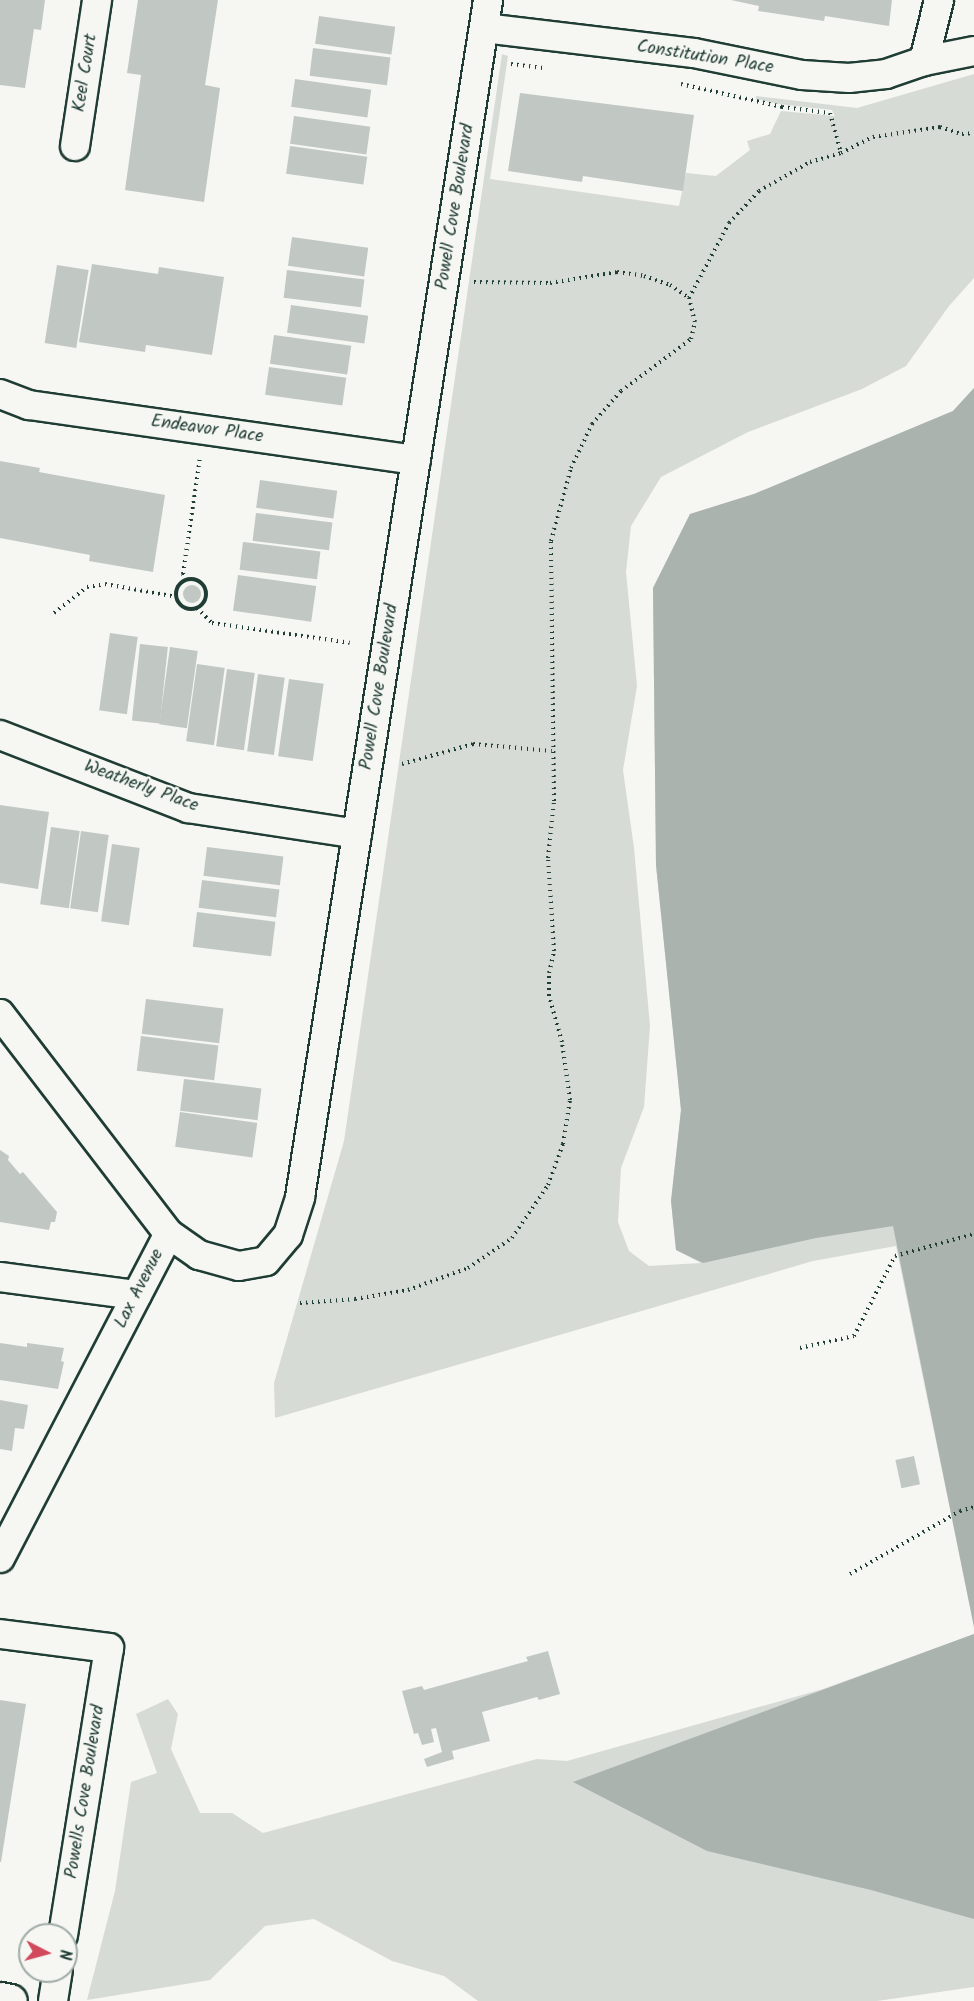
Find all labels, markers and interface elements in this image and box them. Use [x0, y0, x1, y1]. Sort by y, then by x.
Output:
street label: Keel Court [69, 32, 103, 114]
street label: Constitution Place [635, 37, 775, 79]
street label: Powell Cove Boulevard [432, 122, 480, 292]
street label: Endeavor Place [149, 411, 265, 449]
street label: Powell Cove Boulevard [356, 602, 404, 772]
street label: Weatherly Place [81, 756, 201, 818]
street label: Lax Avenue [111, 1246, 169, 1332]
street label: Powells Cove Boulevard [62, 1704, 110, 1880]
north arrow [18, 1923, 78, 1983]
text: N [51, 1948, 77, 1961]

